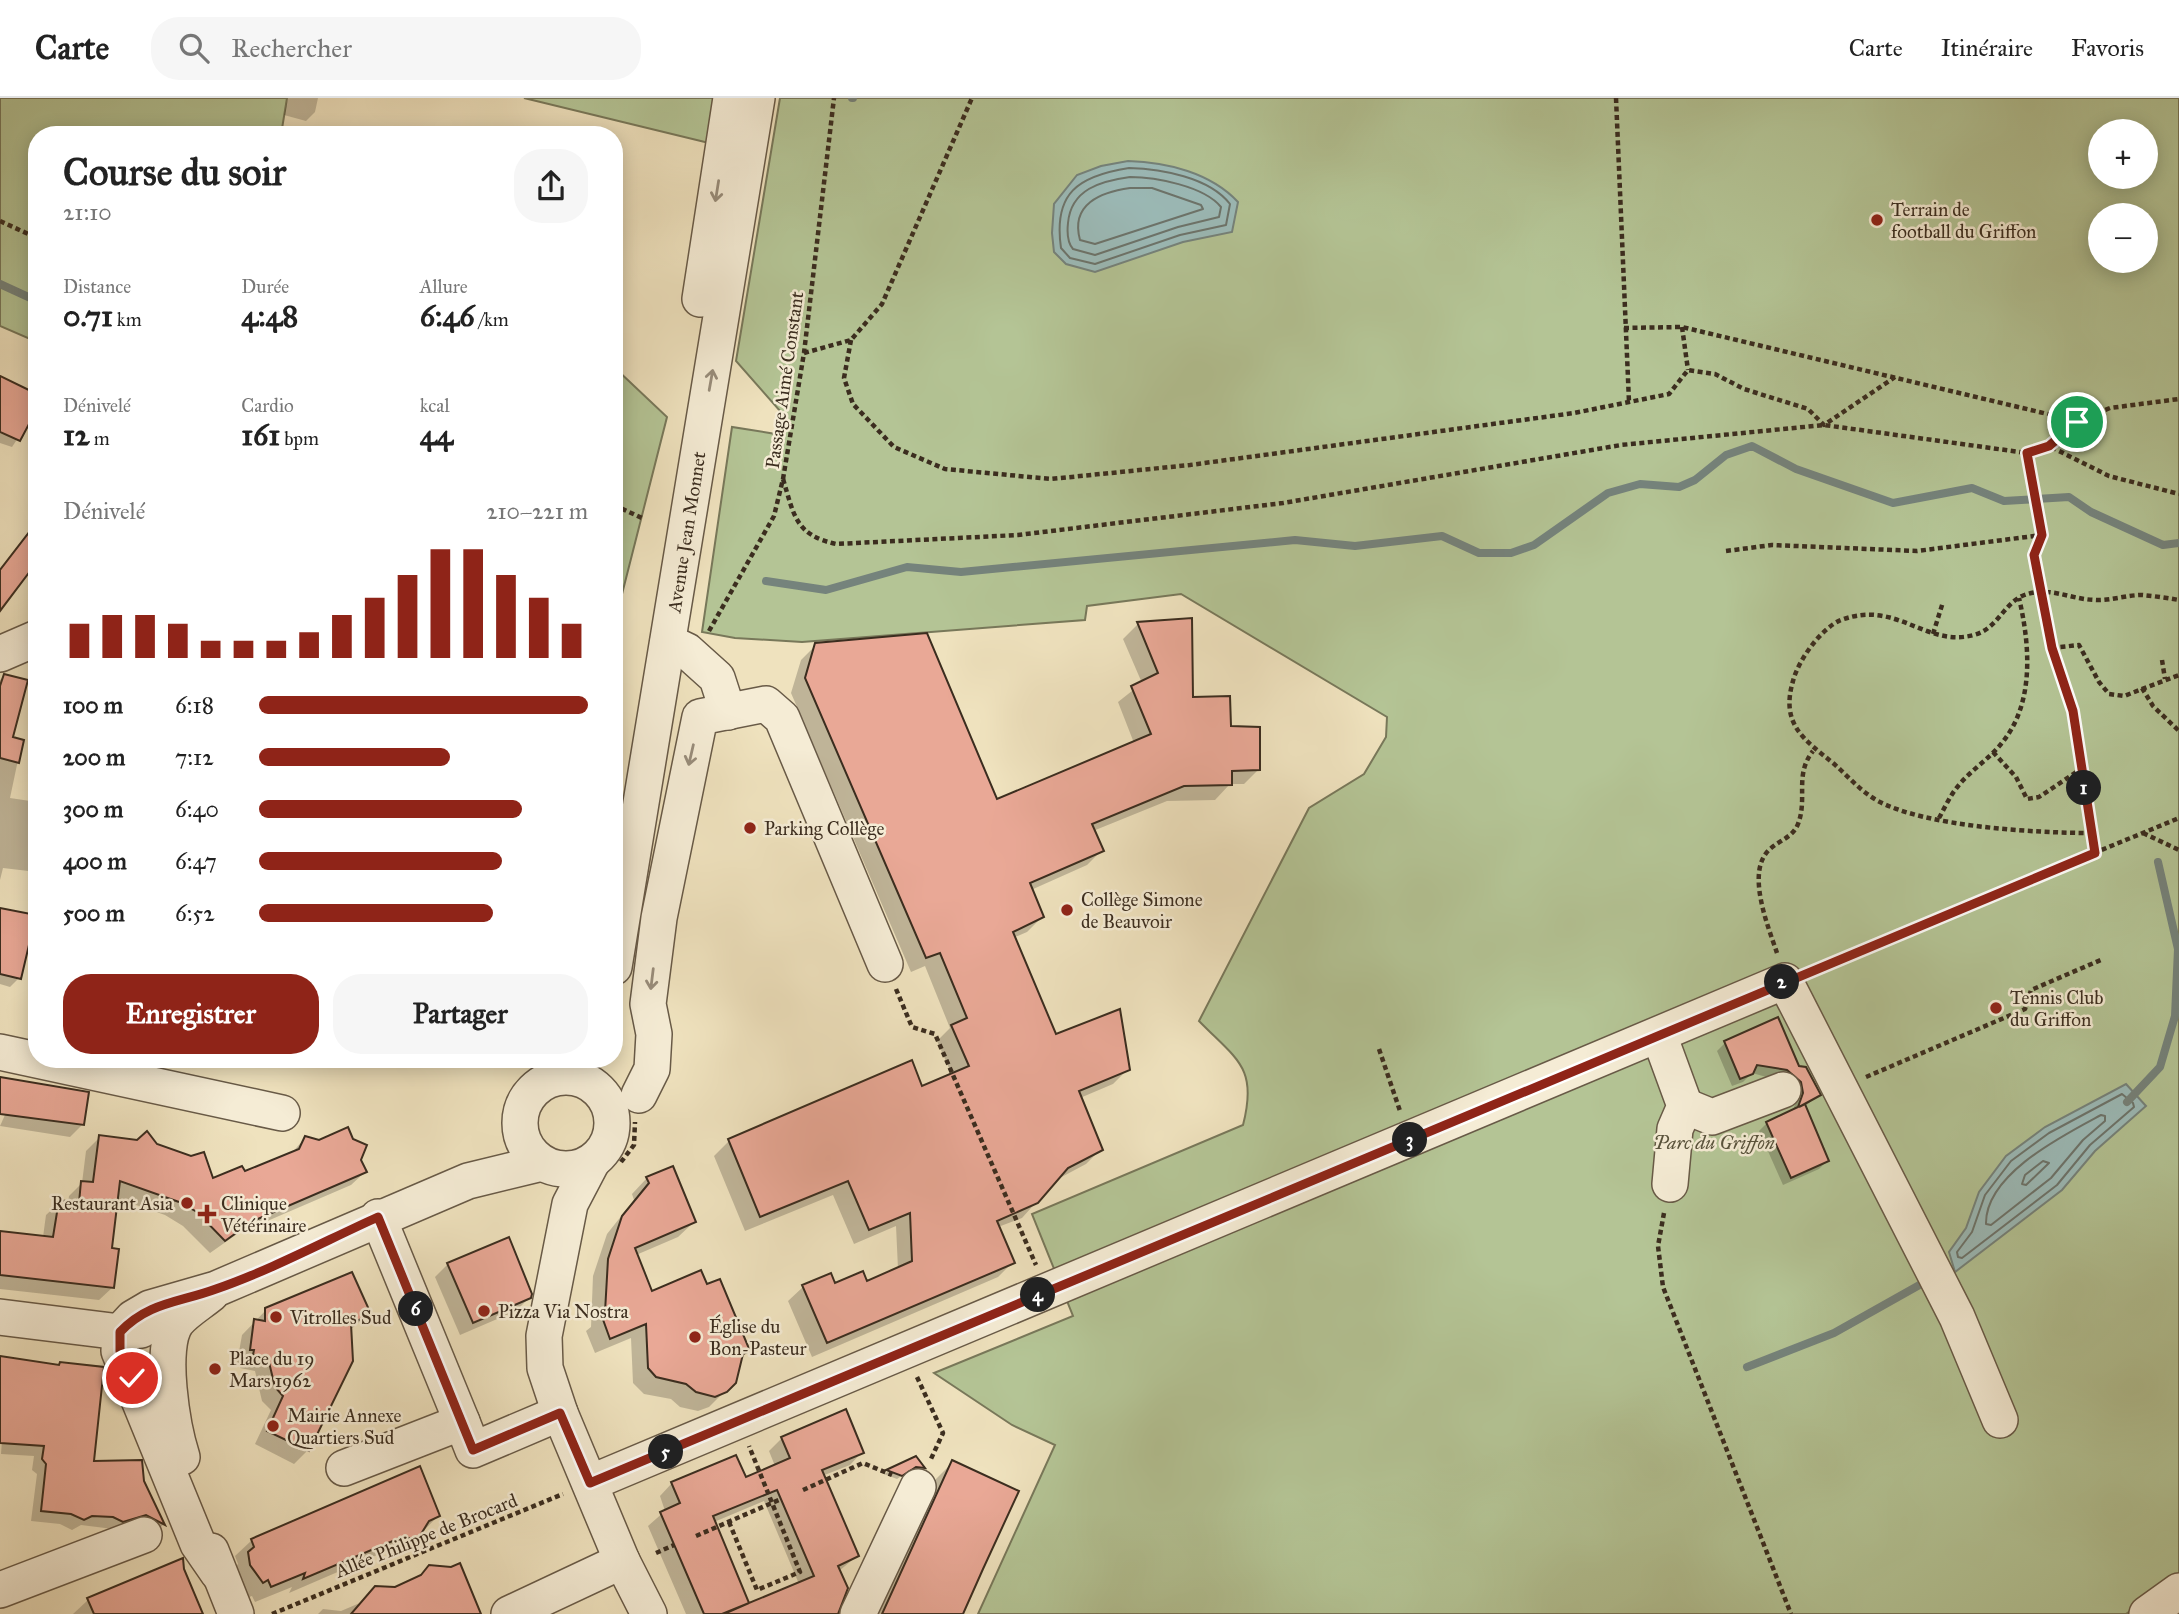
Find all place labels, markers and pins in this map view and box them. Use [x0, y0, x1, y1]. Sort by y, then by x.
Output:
place label: Terrain de football du Griffon [1891, 198, 2036, 243]
marker: Terrain de football du Griffon [1869, 212, 1885, 228]
pin [2047, 392, 2107, 452]
pin: 1 [2066, 770, 2102, 806]
place label: Parking Collège [764, 817, 884, 841]
marker: Parking Collège [742, 820, 758, 836]
place label: Collège Simone de Beauvoir [1081, 888, 1203, 933]
marker: Collège Simone de Beauvoir [1059, 902, 1075, 918]
pin: 2 [1764, 964, 1800, 1000]
place label: Tennis Club du Griffon [2010, 986, 2104, 1031]
marker: Tennis Club du Griffon [1988, 1000, 2004, 1016]
pin: 3 [1392, 1122, 1428, 1158]
place label: Restaurant Asia [51, 1192, 174, 1215]
place label: Clinique Vétérinaire [220, 1192, 306, 1237]
marker: Restaurant Asia [179, 1195, 195, 1211]
marker: Clinique Vétérinaire [199, 1206, 215, 1222]
pin: 4 [1020, 1278, 1056, 1312]
pin: 6 [398, 1292, 434, 1326]
place label: Pizza Via Nostra [498, 1300, 630, 1323]
marker: Pizza Via Nostra [476, 1303, 492, 1319]
place label: Vitrolles Sud [289, 1306, 392, 1329]
marker: Vitrolles Sud [268, 1309, 284, 1325]
place label: Église du Bon-Pasteur [709, 1314, 808, 1360]
marker: Église du Bon-Pasteur [687, 1329, 703, 1345]
place label: Place du 19 Mars 1962 [229, 1347, 314, 1392]
pin [102, 1348, 162, 1408]
marker: Place du 19 Mars 1962 [207, 1361, 223, 1377]
place label: Mairie Annexe Quartiers Sud [287, 1404, 402, 1449]
marker: Mairie Annexe Quartiers Sud [265, 1418, 281, 1434]
pin: 5 [648, 1434, 684, 1470]

